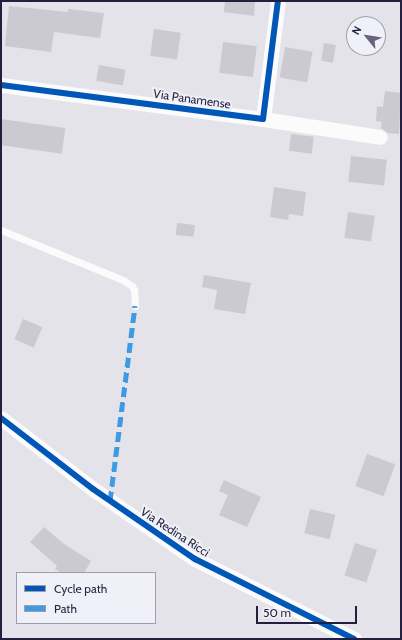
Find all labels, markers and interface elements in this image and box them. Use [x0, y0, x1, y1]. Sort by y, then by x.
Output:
north arrow [346, 16, 386, 56]
text: N [348, 24, 364, 37]
street label: Via Panamense [152, 86, 232, 112]
street label: Via Redina Ricci [138, 504, 212, 560]
legend [16, 572, 156, 624]
text: Cycle path [54, 581, 107, 596]
scale bar [258, 598, 359, 624]
text: Path [54, 601, 77, 616]
text: 50 m [263, 605, 291, 620]

